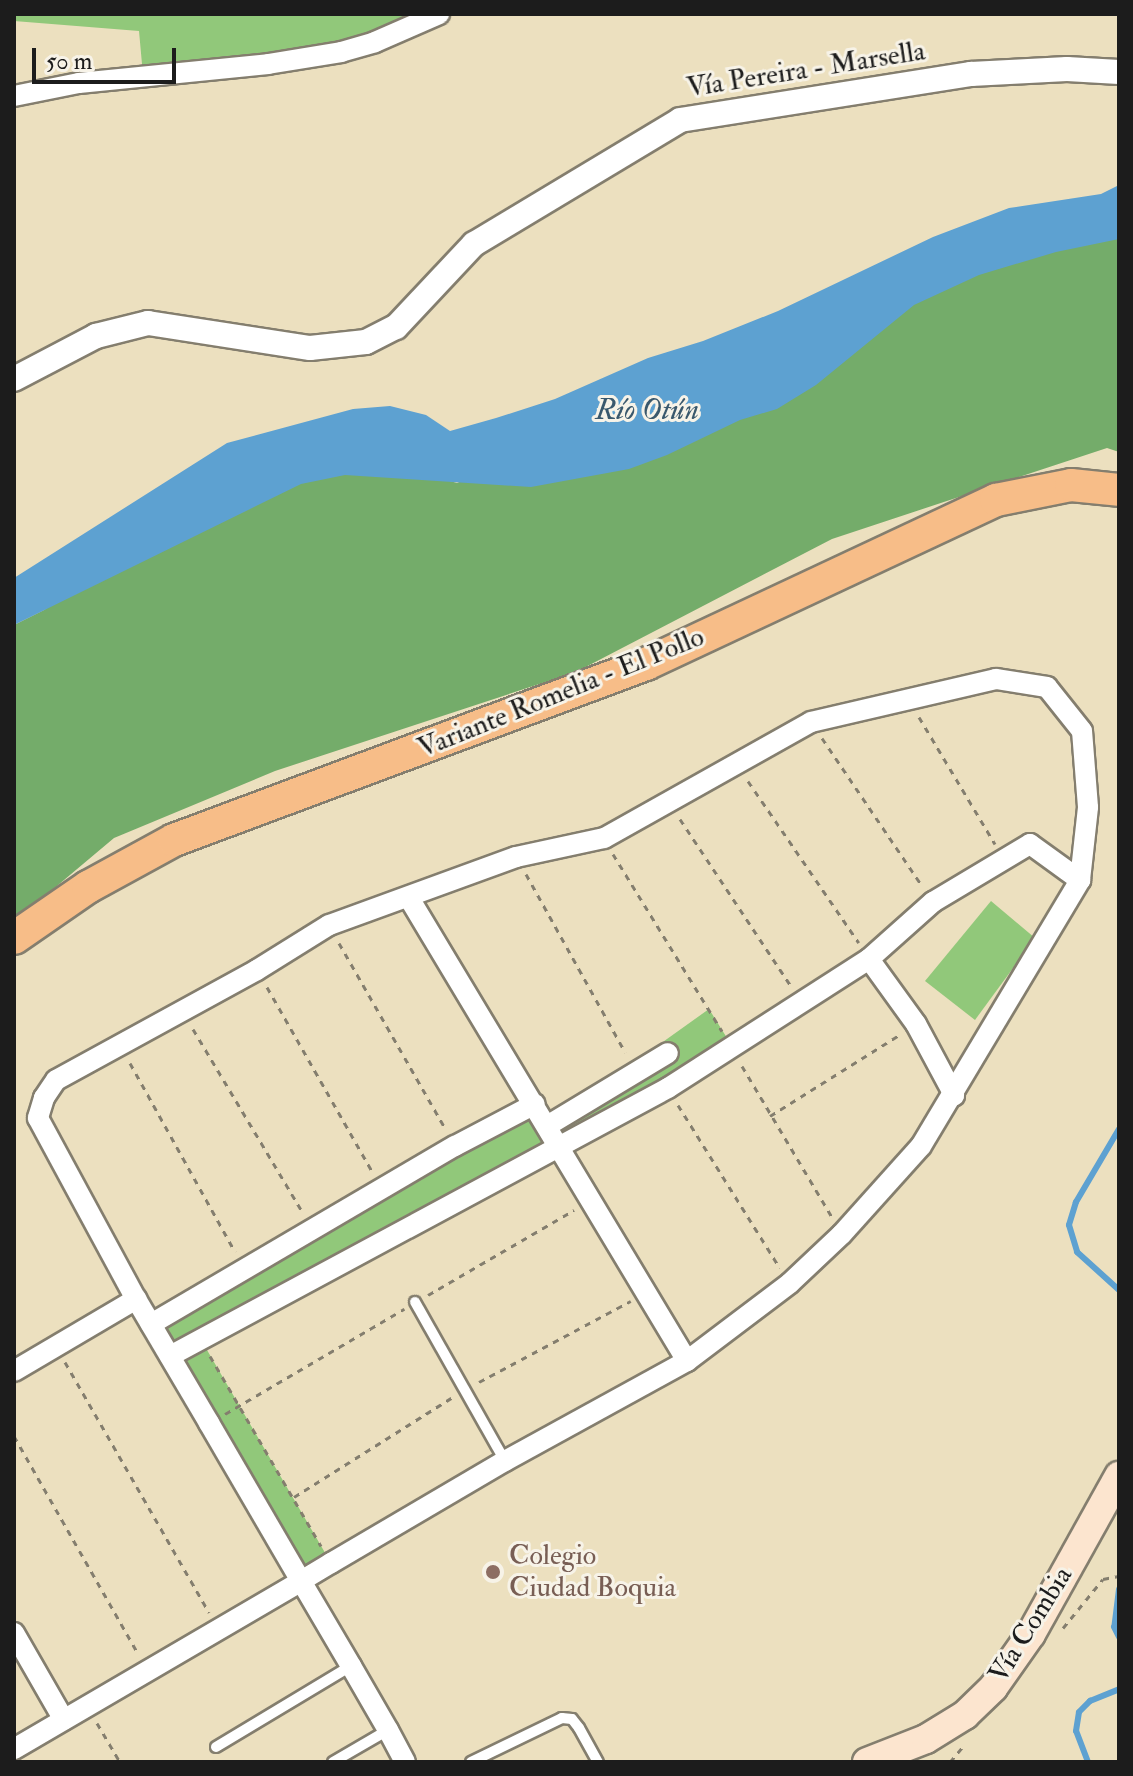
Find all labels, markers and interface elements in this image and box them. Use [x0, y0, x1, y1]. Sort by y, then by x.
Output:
scale bar [36, 32, 180, 82]
street label: Vía Pereira - Marsella [684, 35, 928, 105]
text: 50 m [46, 46, 92, 77]
water label: Río Otún [595, 392, 699, 428]
street label: Variante Romelia - El Pollo [413, 620, 709, 766]
place label: Colegio Ciudad Boquia [509, 1539, 676, 1605]
street label: Vía Combia [982, 1561, 1080, 1689]
marker: Colegio Ciudad Boquia [484, 1563, 502, 1581]

